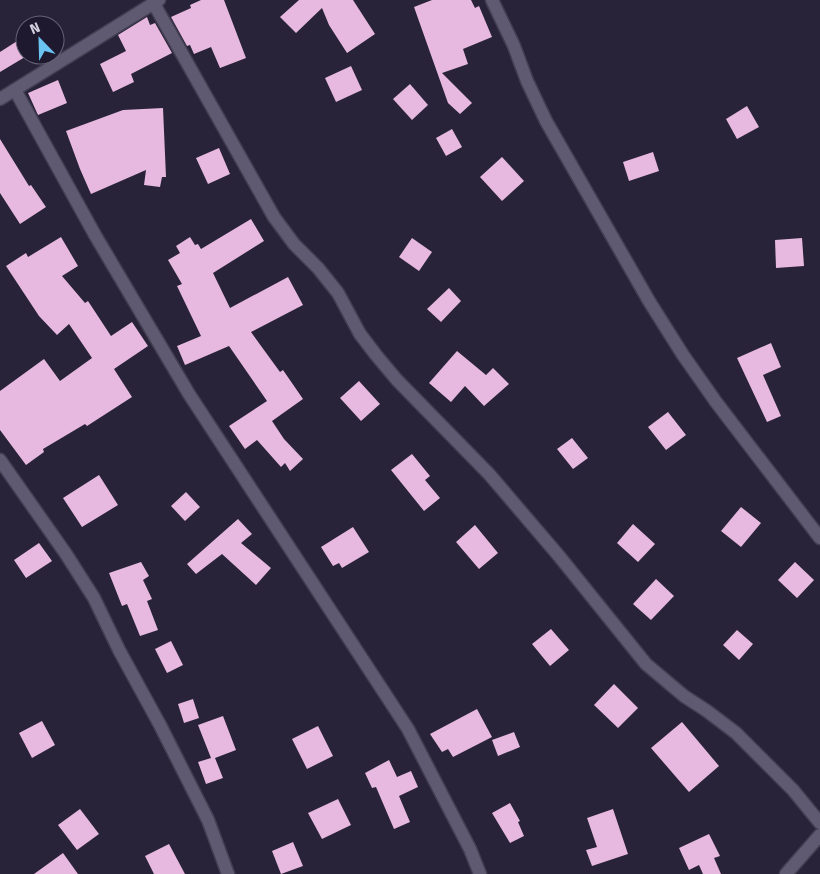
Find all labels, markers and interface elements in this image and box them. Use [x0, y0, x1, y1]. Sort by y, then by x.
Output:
north arrow [15, 15, 65, 65]
text: N [28, 19, 43, 38]

